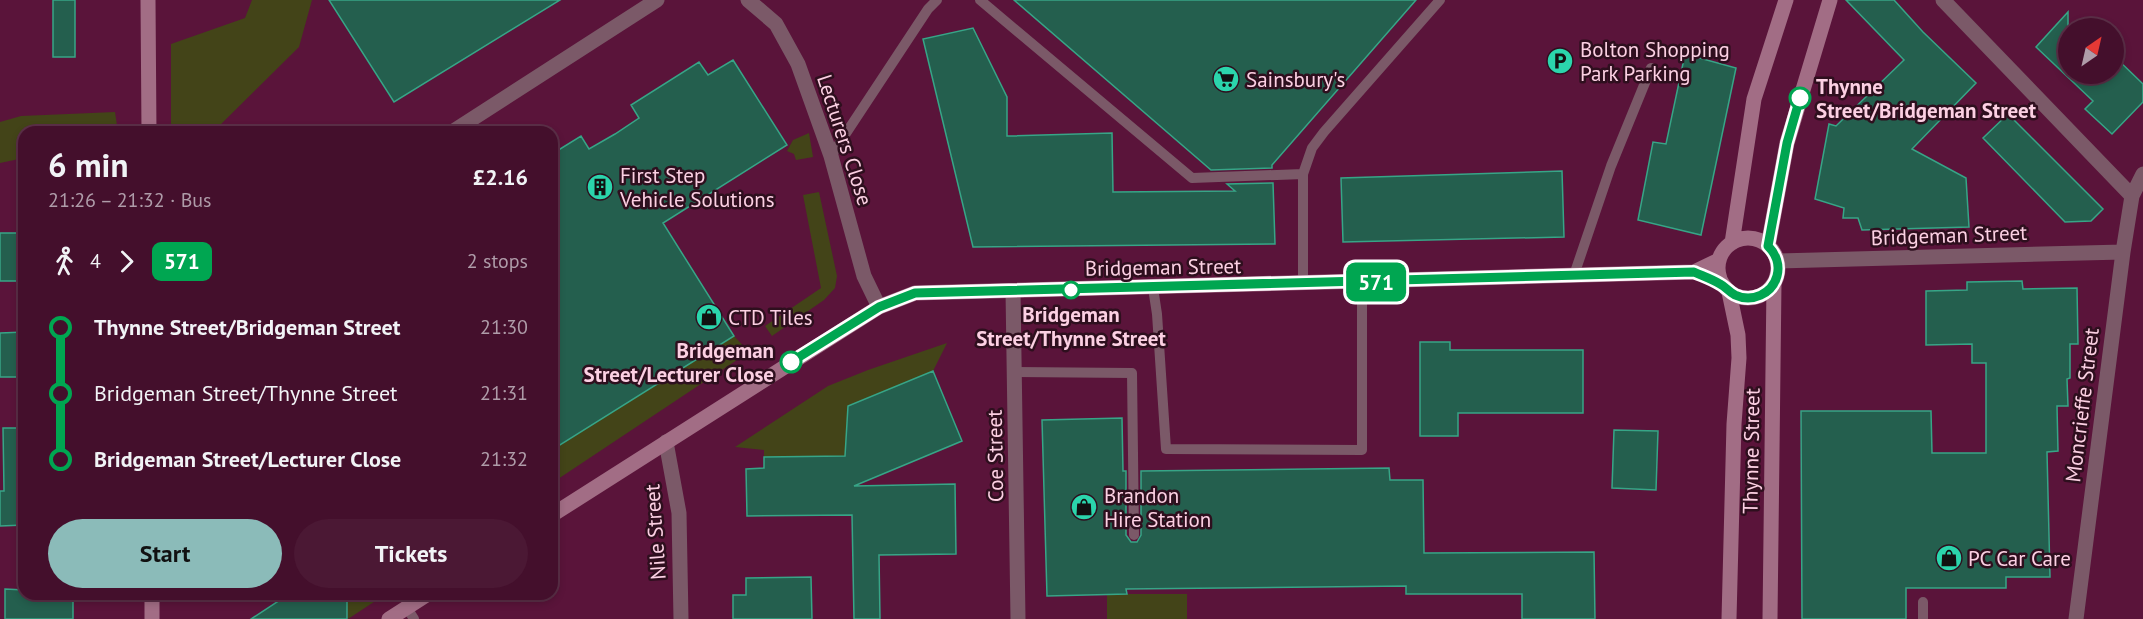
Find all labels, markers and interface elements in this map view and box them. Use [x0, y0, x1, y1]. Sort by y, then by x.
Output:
north arrow [2058, 18, 2124, 84]
map controls [2058, 18, 2124, 84]
place label: Bolton Shopping Park Parking [1580, 36, 1730, 87]
parking icon: Bolton Shopping Park Parking [1545, 46, 1575, 76]
supermarket icon: Sainsbury's [1211, 64, 1241, 94]
place label: Sainsbury's [1246, 66, 1345, 93]
street label: Lecturers Close [811, 71, 879, 209]
place label: Thynne Street/Bridgeman Street [1816, 73, 2037, 124]
marker: Thynne Street/Bridgeman Street [1789, 87, 1811, 109]
text: 6 min [48, 143, 129, 186]
place label: First Step Vehicle Solutions [619, 162, 775, 213]
text: £2.16 [473, 163, 528, 191]
building icon: First Step Vehicle Solutions [585, 172, 615, 202]
text: 21:26 – 21:32 · Bus [48, 187, 212, 213]
street label: Bridgeman Street [1870, 219, 2028, 251]
icon: walk [48, 245, 81, 278]
icon: forward [110, 245, 143, 278]
text: 4 [90, 248, 101, 274]
text: 571 [164, 248, 200, 275]
text: 2 stops [467, 248, 528, 274]
street label: Bridgeman Street [1085, 252, 1241, 282]
line badge: 571 [1342, 262, 1410, 302]
text: 571 [1358, 269, 1394, 296]
marker: Bridgeman Street/Thynne Street [1062, 281, 1080, 299]
place label: Bridgeman Street/Thynne Street [976, 301, 1166, 352]
shop icon: CTD Tiles [694, 302, 724, 332]
place label: CTD Tiles [728, 304, 813, 331]
text: Thynne Street/Bridgeman Street [94, 313, 400, 341]
text: 21:30 [480, 314, 528, 340]
street label: Moncrieffe Street [2059, 326, 2105, 484]
place label: Bridgeman Street/Lecturer Close [584, 337, 774, 388]
marker: Bridgeman Street/Lecturer Close [780, 351, 802, 373]
text: Bridgeman Street/Thynne Street [94, 379, 398, 407]
text: 21:31 [480, 380, 528, 406]
street label: Thynne Street [1736, 388, 1766, 514]
street label: Coe Street [981, 410, 1009, 502]
text: Bridgeman Street/Lecturer Close [94, 445, 401, 473]
text: 21:32 [480, 446, 528, 472]
place label: Brandon Hire Station [1104, 482, 1211, 533]
street label: Nile Street [638, 483, 672, 581]
shop icon: Brandon Hire Station [1069, 492, 1099, 522]
button: Start [48, 519, 282, 588]
button: Tickets [294, 519, 528, 588]
shop icon: PC Car Care [1934, 543, 1964, 573]
place label: PC Car Care [1968, 545, 2071, 572]

